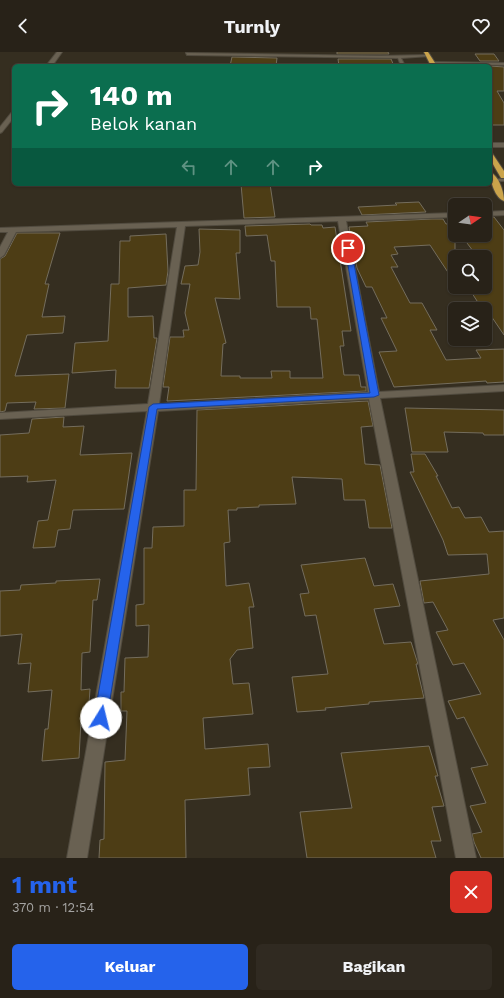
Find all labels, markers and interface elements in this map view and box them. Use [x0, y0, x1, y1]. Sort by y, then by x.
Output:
icon: back [12, 15, 34, 37]
icon: heart [470, 15, 492, 37]
text: Turnly [224, 16, 280, 37]
text: 140 m [90, 79, 173, 112]
icon: right [24, 80, 76, 132]
text: Belok kanan [90, 113, 197, 134]
icon: left [178, 156, 200, 178]
icon: ahead [220, 156, 242, 178]
icon: ahead [262, 156, 284, 178]
icon: right [304, 156, 326, 178]
north arrow [448, 198, 492, 242]
map controls [448, 198, 492, 346]
pin [331, 231, 365, 265]
icon: arrive [337, 237, 359, 259]
button: search [448, 250, 492, 294]
button: layers [448, 302, 492, 346]
position arrow [80, 697, 122, 739]
text: 1 mnt [12, 871, 77, 899]
button: close [450, 871, 492, 913]
text: 370 m · 12:54 [12, 900, 95, 915]
button: Keluar [12, 944, 248, 990]
button: Bagikan [256, 944, 492, 990]

